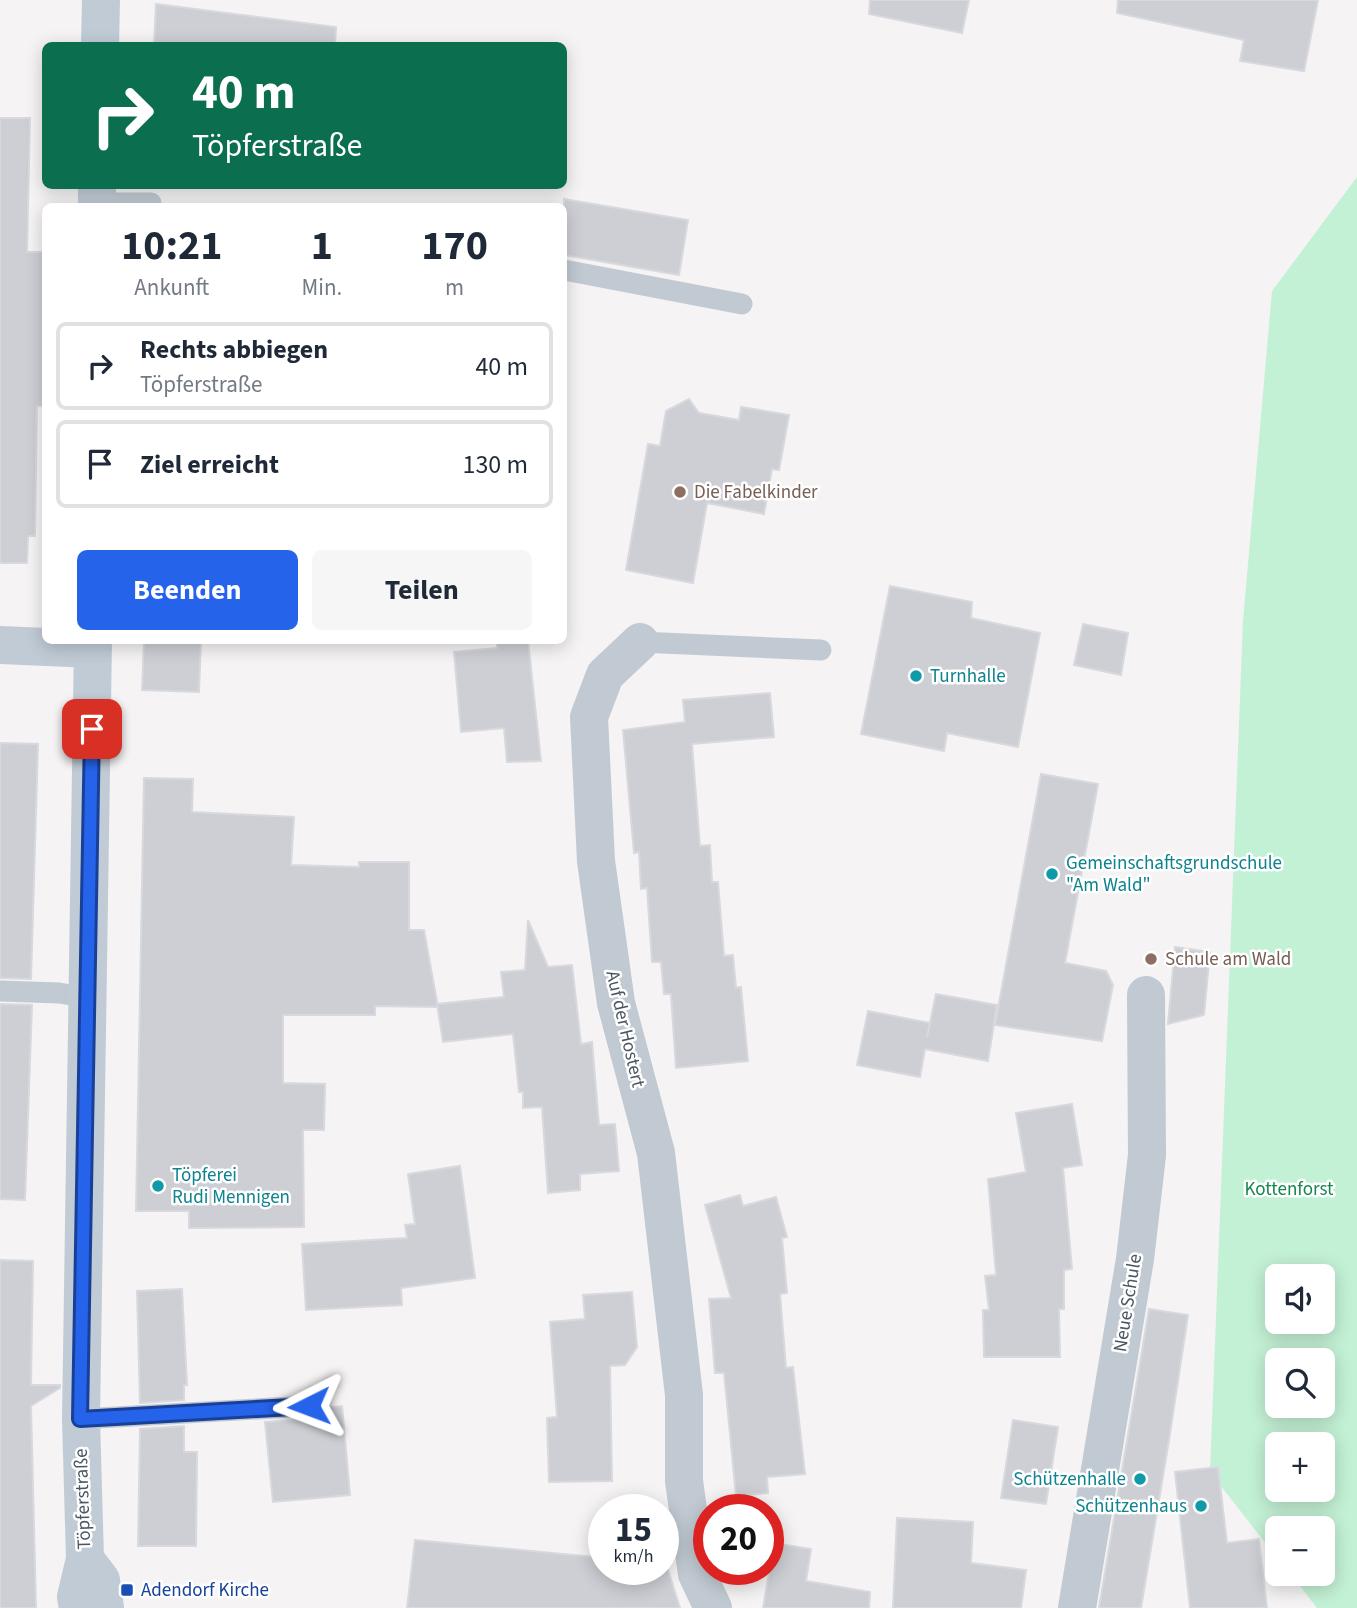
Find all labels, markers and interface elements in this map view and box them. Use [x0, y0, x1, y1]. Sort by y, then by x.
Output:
text: 40 m [192, 58, 296, 128]
icon: right [77, 70, 168, 161]
text: Töpferstraße [192, 123, 362, 169]
text: 10:21 [121, 216, 222, 276]
text: 1 [311, 216, 333, 276]
text: 170 [421, 216, 488, 276]
text: Ankunft [134, 271, 209, 304]
text: Min. [302, 271, 342, 304]
text: m [445, 271, 464, 304]
text: Rechts abbiegen [140, 331, 328, 368]
icon: right [81, 347, 119, 385]
text: 40 m [475, 348, 528, 385]
text: Töpferstraße [140, 368, 262, 401]
icon: arrive [81, 445, 119, 483]
text: Ziel erreicht [140, 446, 279, 483]
text: 130 m [462, 446, 528, 483]
place label: Die Fabelkinder [694, 479, 818, 506]
marker: Die Fabelkinder [672, 484, 688, 500]
button: Beenden [77, 550, 298, 630]
button: Teilen [312, 550, 532, 630]
place label: Turnhalle [930, 663, 1006, 690]
marker: Turnhalle [908, 668, 924, 684]
pin [62, 699, 122, 759]
icon: arrive [73, 710, 111, 748]
place label: Gemeinschaftsgrundschule "Am Wald" [1066, 850, 1282, 899]
marker: Gemeinschaftsgrundschule "Am Wald" [1044, 866, 1060, 882]
place label: Schule am Wald [1165, 946, 1291, 973]
marker: Schule am Wald [1143, 951, 1159, 967]
street label: Auf der Hostert [598, 968, 652, 1091]
place label: Töpferei Rudi Mennigen [172, 1162, 290, 1211]
park label: Kottenforst [1244, 1176, 1334, 1203]
marker: Töpferei Rudi Mennigen [150, 1178, 166, 1194]
street label: Neue Schule [1107, 1252, 1149, 1354]
map controls [1265, 1264, 1335, 1586]
button: sound [1265, 1264, 1335, 1334]
button: search [1265, 1348, 1335, 1418]
position arrow [272, 1369, 346, 1443]
button: + [1265, 1432, 1335, 1502]
street label: Töpferstraße [68, 1448, 98, 1550]
place label: Schützenhalle [1013, 1466, 1126, 1493]
marker: Schützenhalle [1132, 1471, 1148, 1487]
place label: Schützenhaus [1075, 1493, 1187, 1520]
speed limit sign: 20 [693, 1494, 784, 1585]
marker: Schützenhaus [1193, 1498, 1209, 1514]
text: 15 [615, 1505, 652, 1555]
button: − [1265, 1516, 1335, 1586]
text: km/h [614, 1544, 653, 1569]
place label: Adendorf Kirche [141, 1577, 269, 1604]
marker: Adendorf Kirche [119, 1582, 135, 1598]

